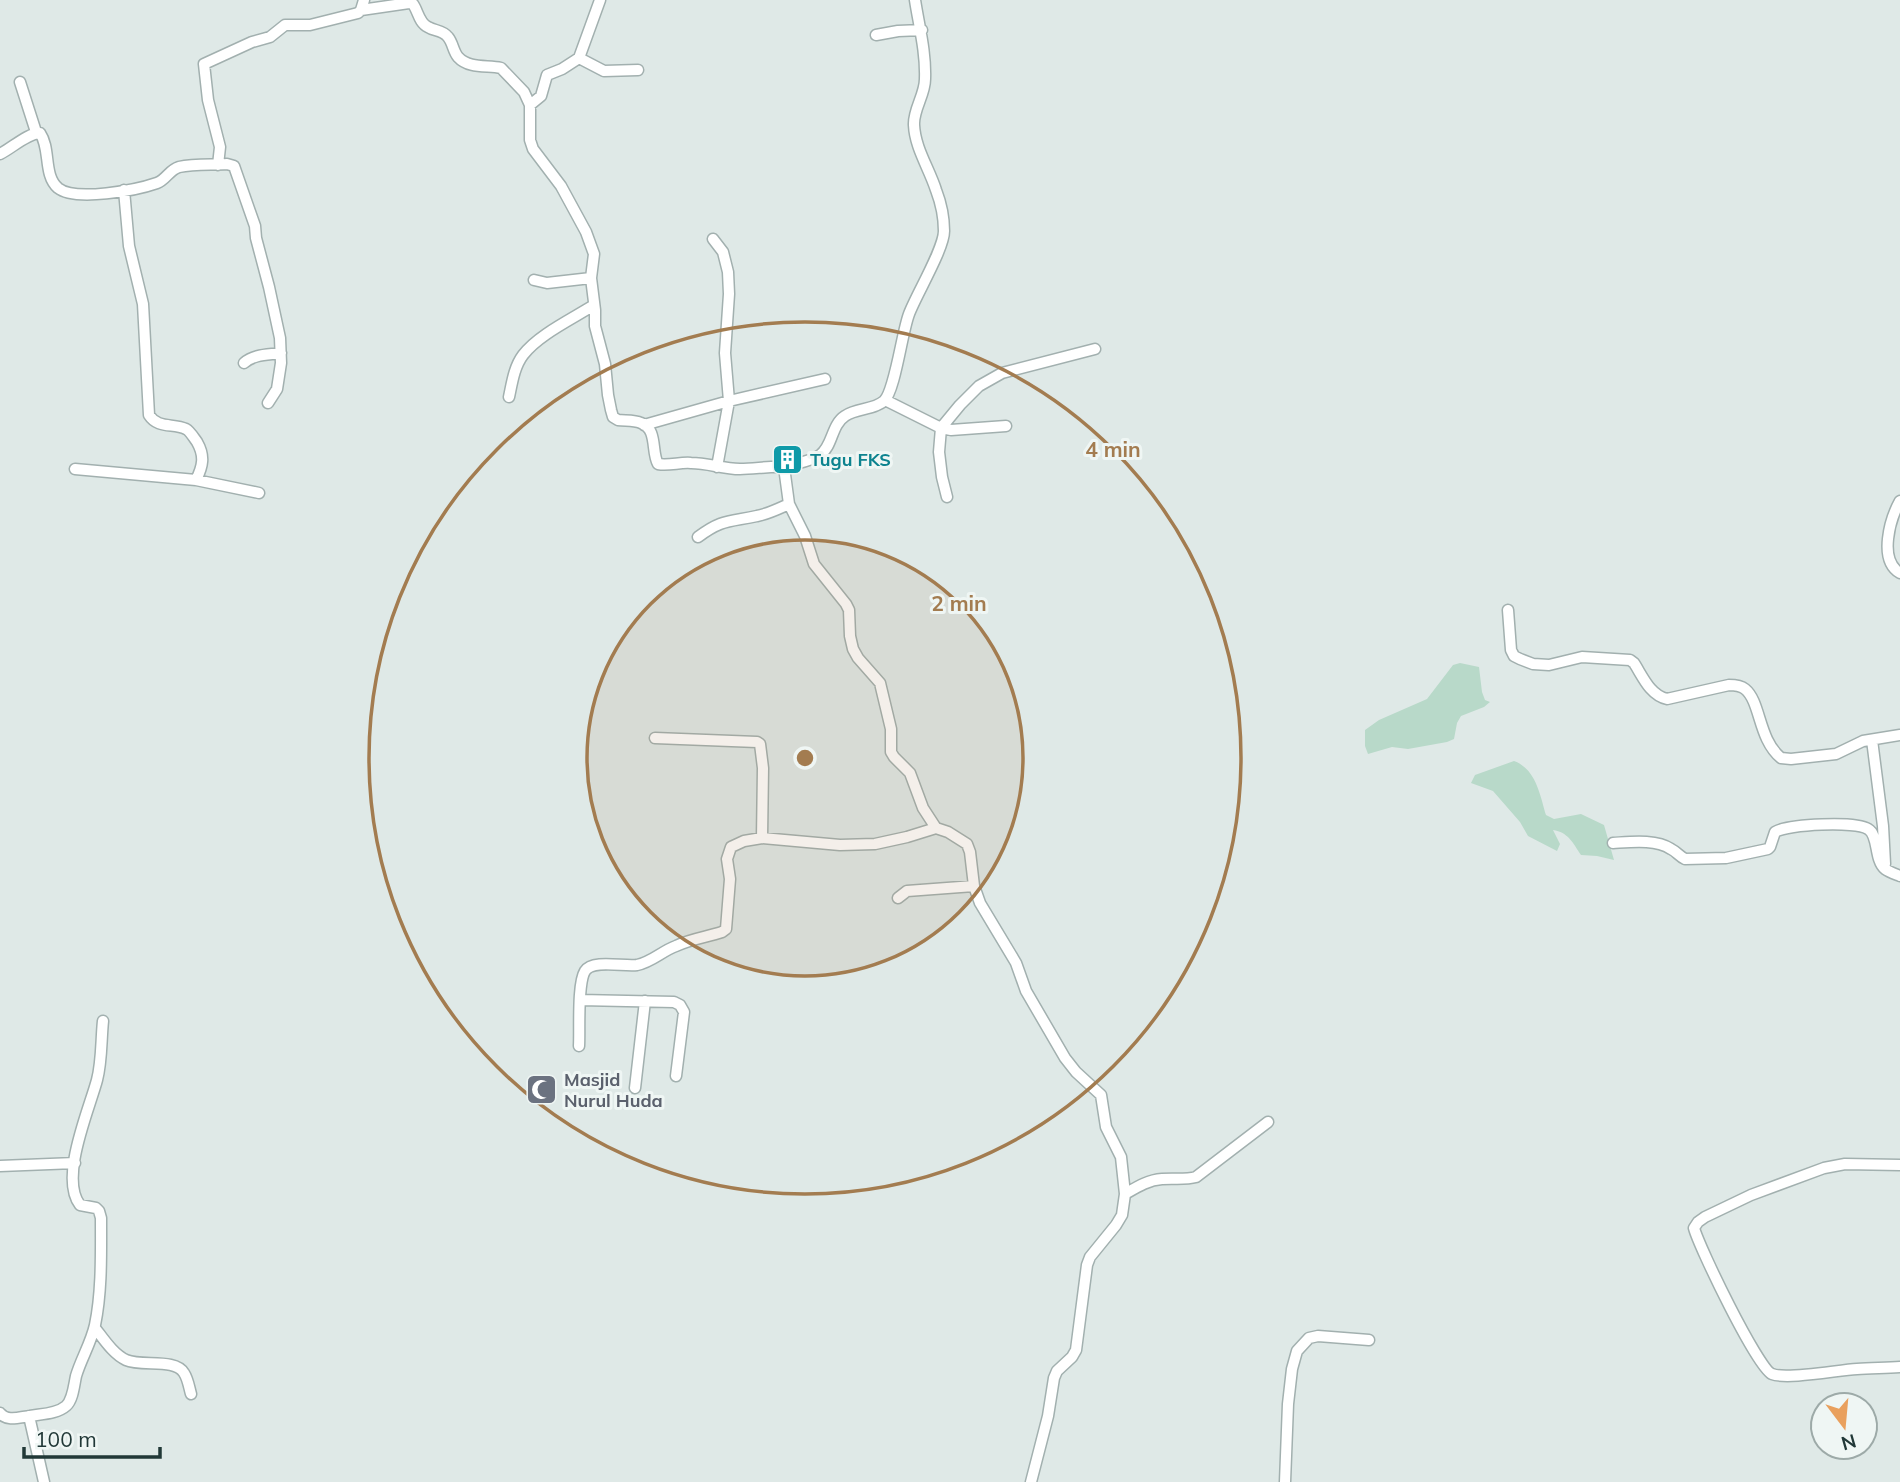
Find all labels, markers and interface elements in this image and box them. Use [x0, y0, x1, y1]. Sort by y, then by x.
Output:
text: 4 min [1085, 436, 1141, 462]
building icon: Tugu FKS [770, 443, 804, 477]
place label: Tugu FKS [810, 448, 891, 471]
text: 2 min [931, 590, 987, 616]
centre of rings [793, 746, 817, 770]
place label: Masjid Nurul Huda [564, 1068, 663, 1112]
mosque icon: Masjid Nurul Huda [524, 1073, 558, 1107]
north arrow [1809, 1391, 1879, 1461]
scale bar [24, 1416, 161, 1460]
text: 100 m [35, 1426, 97, 1452]
text: N [1838, 1429, 1859, 1456]

